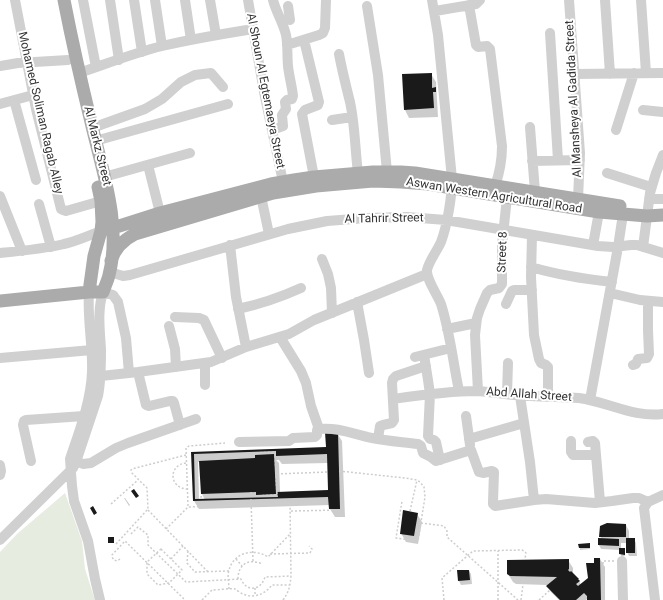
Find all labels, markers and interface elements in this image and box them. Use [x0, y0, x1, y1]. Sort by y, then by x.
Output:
street label: Al Shoun Al Egtemaeya Street [243, 12, 287, 170]
street label: Al Mansheya Al Gadida Street [563, 20, 585, 178]
street label: Mohamed Soliman Ragab Alley [14, 30, 66, 196]
street label: Al Markz Street [80, 105, 114, 187]
street label: Aswan Western Agricultural Road [405, 175, 583, 217]
street label: Al Tahrir Street [344, 211, 424, 227]
street label: Street 8 [495, 231, 511, 273]
street label: Abd Allah Street [486, 385, 572, 405]

